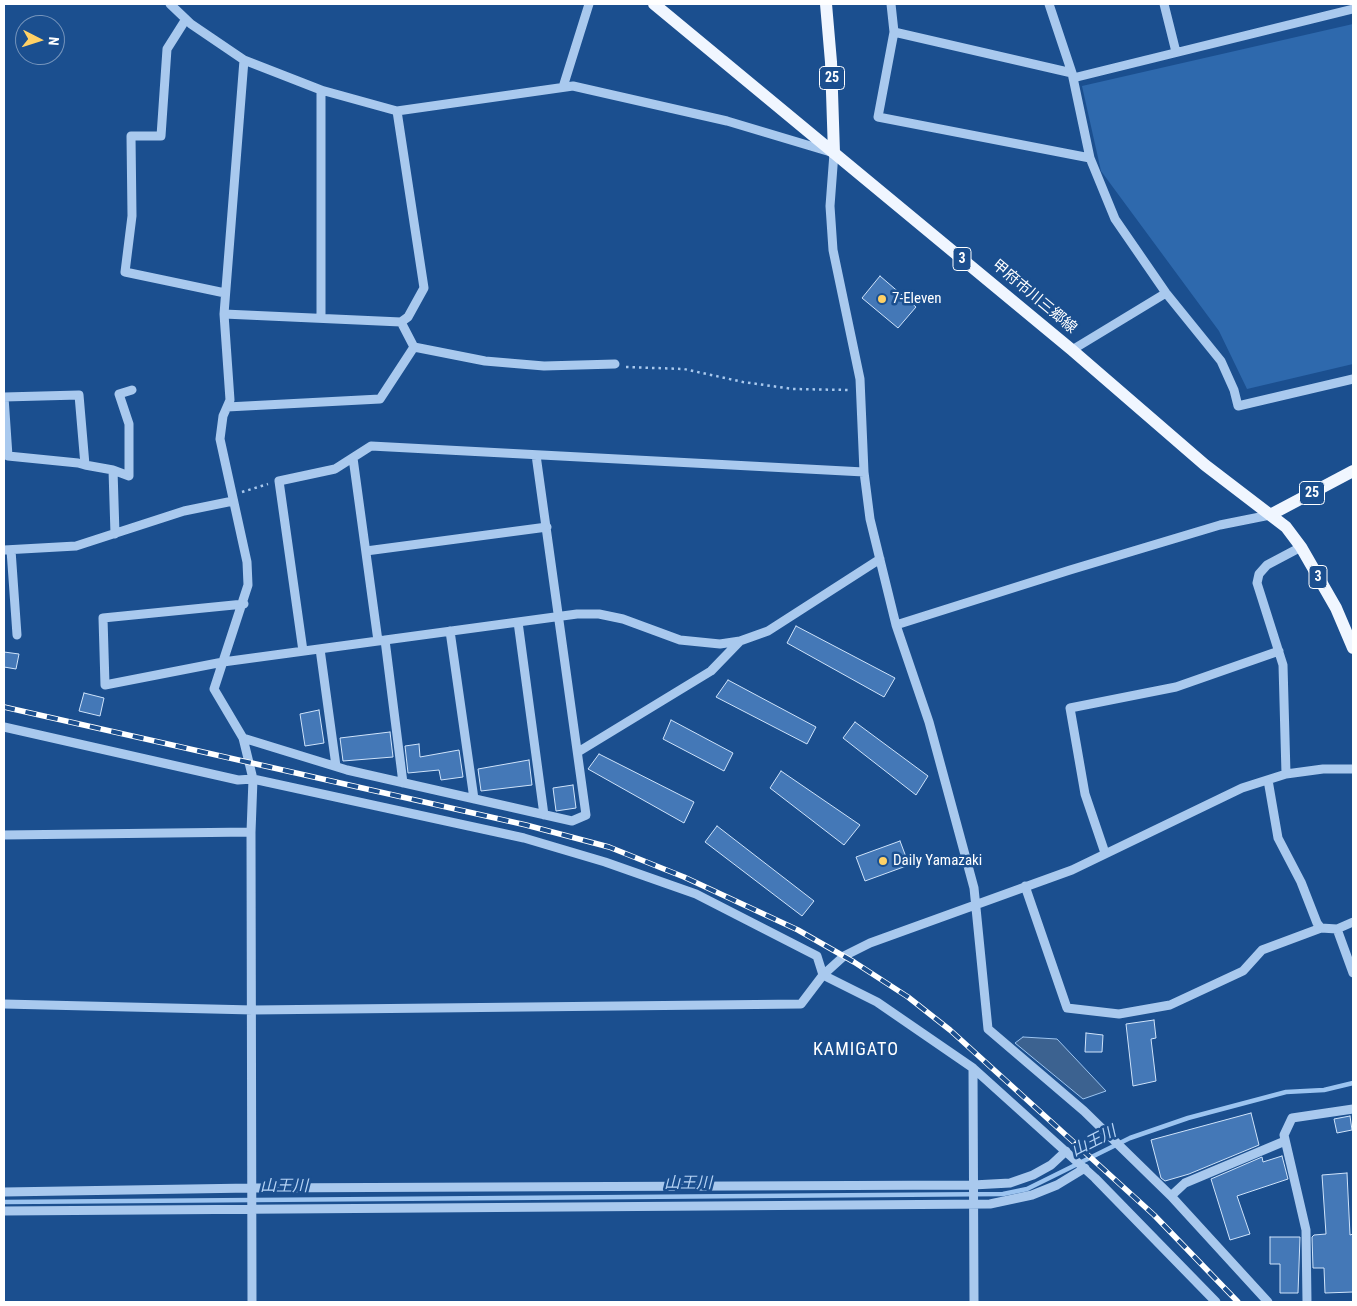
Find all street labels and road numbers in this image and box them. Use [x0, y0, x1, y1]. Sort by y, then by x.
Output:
road number: 25 [820, 66, 844, 90]
road number: 3 [953, 248, 971, 270]
street label: 甲府市川三郷線 [988, 256, 1080, 338]
road number: 25 [1300, 482, 1324, 504]
road number: 3 [1309, 566, 1327, 588]

